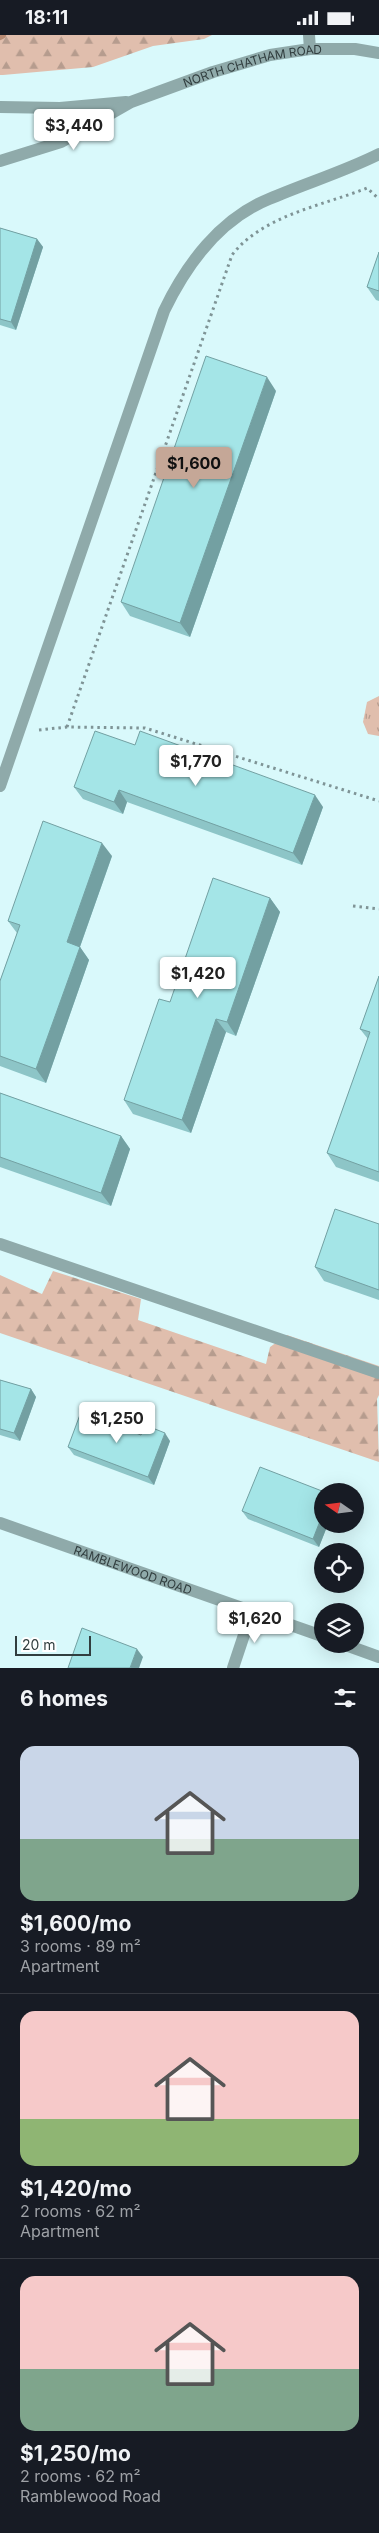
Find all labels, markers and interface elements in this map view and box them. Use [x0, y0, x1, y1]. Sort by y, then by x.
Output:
text: 18:11 [25, 6, 68, 29]
street label: NORTH CHATHAM ROAD [181, 41, 322, 90]
pin: $3,440 [33, 109, 115, 151]
text: $3,440 [45, 115, 103, 135]
pin: $1,600 [153, 447, 235, 489]
text: $1,600 [167, 453, 221, 473]
pin: $1,770 [155, 745, 237, 787]
text: $1,770 [170, 751, 222, 771]
pin: $1,420 [157, 957, 239, 999]
text: $1,420 [171, 963, 225, 983]
pin: $1,250 [76, 1401, 158, 1444]
text: $1,250 [90, 1408, 144, 1428]
north arrow [314, 1483, 364, 1533]
map controls [314, 1483, 364, 1653]
street label: RAMBLEWOOD ROAD [72, 1542, 194, 1597]
button: locate [314, 1543, 364, 1593]
pin: $1,620 [214, 1601, 296, 1644]
button: layers [314, 1603, 364, 1653]
text: $1,620 [228, 1608, 282, 1628]
scale bar [15, 1633, 91, 1656]
text: 20 m [22, 1636, 56, 1653]
icon: filters [331, 1684, 359, 1712]
text: 6 homes [20, 1686, 108, 1711]
icon: home [145, 1778, 235, 1868]
text: $1,600/mo [20, 1911, 131, 1936]
text: 3 rooms · 89 m² [20, 1936, 141, 1956]
text: Apartment [20, 1956, 100, 1976]
icon: home [145, 2044, 235, 2134]
text: $1,420/mo [20, 2176, 132, 2201]
text: 2 rooms · 62 m² [20, 2201, 141, 2221]
text: Apartment [20, 2221, 100, 2241]
icon: home [145, 2309, 235, 2399]
text: $1,250/mo [20, 2441, 131, 2466]
text: 2 rooms · 62 m² [20, 2466, 141, 2486]
text: Ramblewood Road [20, 2486, 161, 2506]

